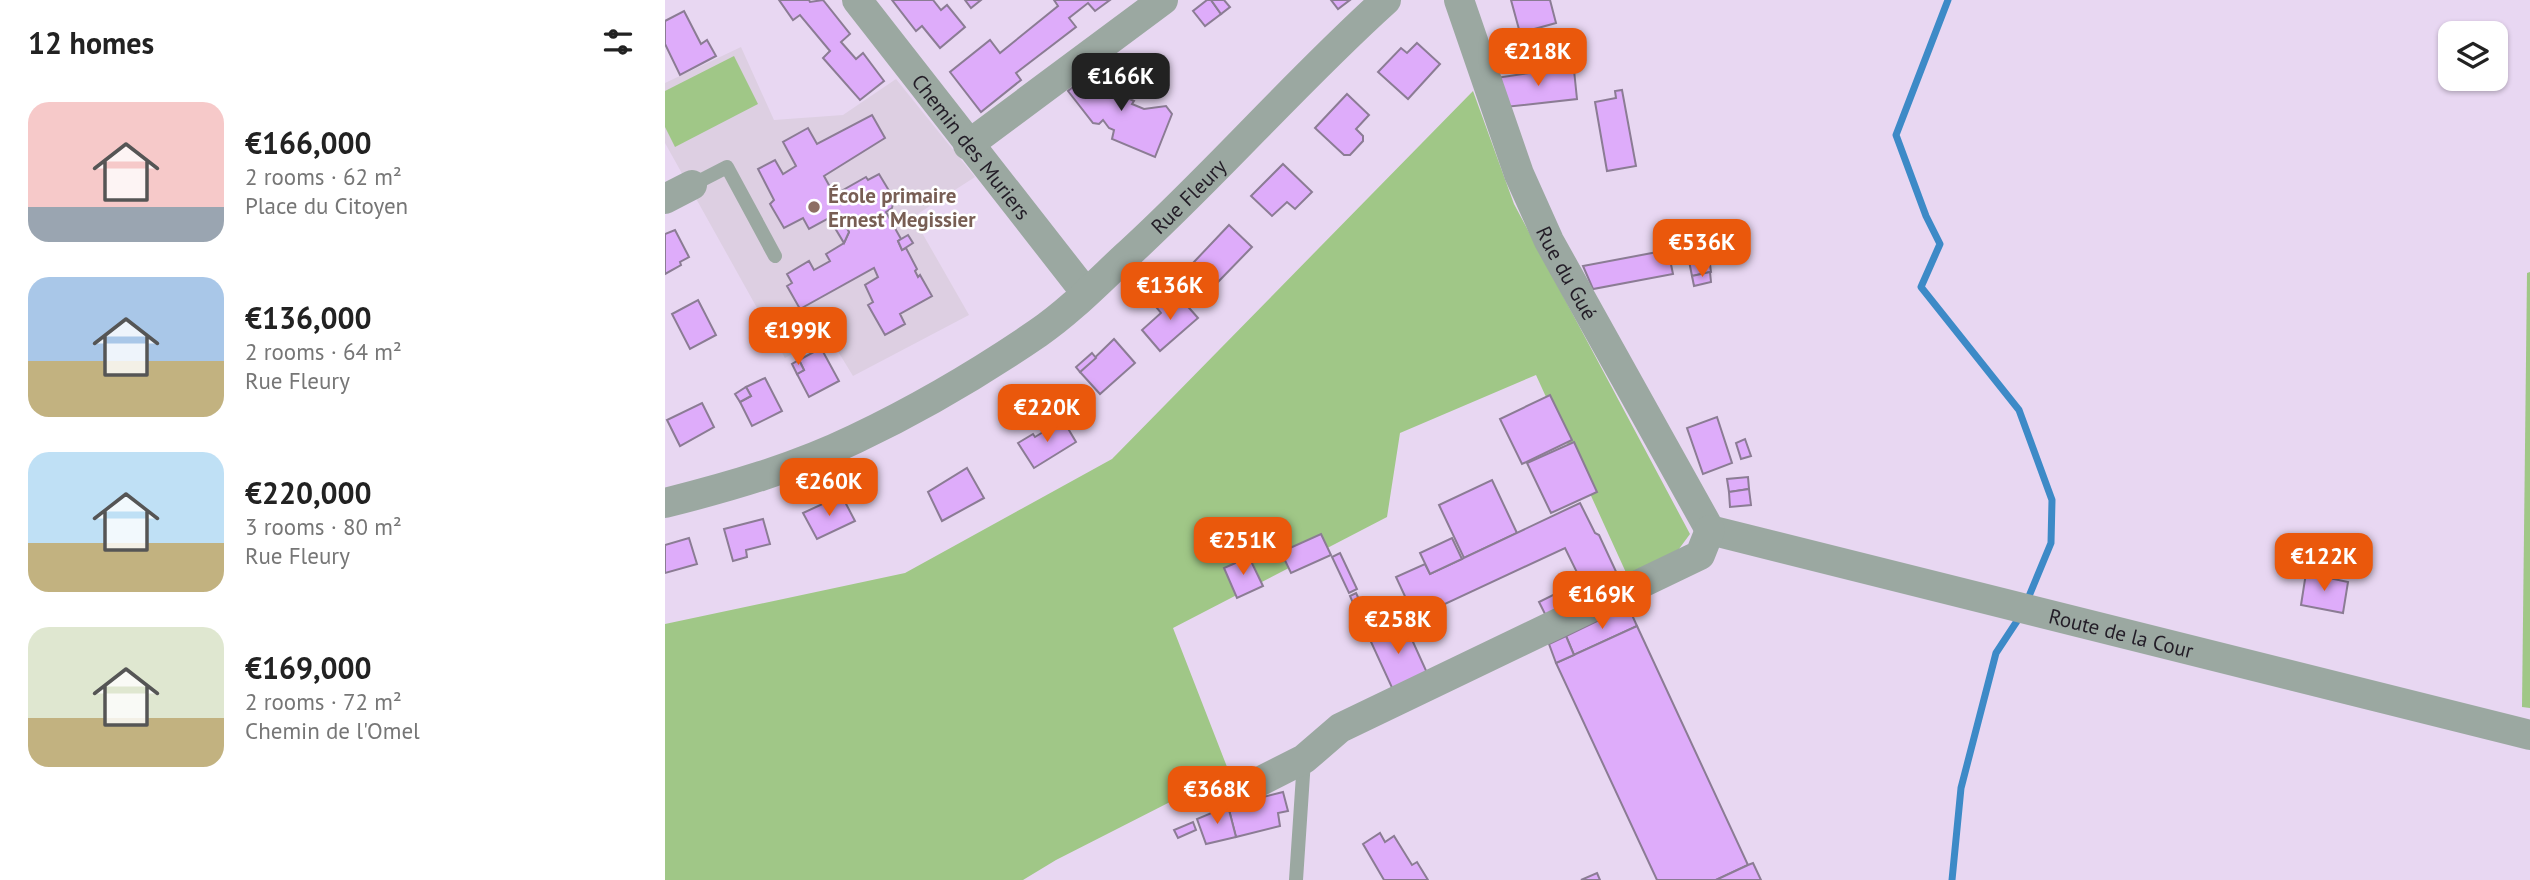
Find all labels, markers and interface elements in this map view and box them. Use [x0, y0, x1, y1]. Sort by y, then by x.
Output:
map controls [2438, 21, 2508, 91]
button: layers [2438, 21, 2508, 91]
text: 12 homes [28, 23, 154, 62]
icon: filters [599, 23, 637, 61]
pin: €218K [1489, 28, 1587, 88]
text: €218K [1505, 36, 1571, 65]
pin: €166K [1072, 54, 1170, 113]
text: €166K [1088, 61, 1154, 90]
street label: Chemin des Muriers [906, 68, 1037, 225]
text: €166,000 [245, 123, 372, 162]
icon: home [84, 130, 168, 214]
street label: Rue Fleury [1145, 153, 1232, 239]
text: 2 rooms · 62 m² [245, 162, 402, 191]
place label: École primaire Ernest Megissier [828, 182, 976, 233]
text: Place du Citoyen [245, 191, 408, 220]
marker: École primaire Ernest Megissier [806, 199, 822, 215]
pin: €536K [1653, 219, 1751, 279]
street label: Rue du Gué [1531, 222, 1604, 324]
text: €536K [1669, 227, 1735, 256]
pin: €136K [1121, 262, 1219, 322]
text: €136K [1137, 270, 1203, 299]
text: €136,000 [245, 298, 372, 337]
icon: home [84, 305, 168, 389]
pin: €199K [749, 308, 847, 367]
text: €199K [765, 315, 831, 344]
text: 2 rooms · 64 m² [245, 337, 402, 366]
text: Rue Fleury [245, 366, 350, 395]
pin: €220K [998, 384, 1096, 444]
text: €220K [1014, 392, 1080, 421]
pin: €260K [780, 458, 878, 518]
text: €260K [796, 466, 862, 495]
text: €220,000 [245, 473, 372, 512]
icon: home [84, 480, 168, 564]
text: 3 rooms · 80 m² [245, 512, 402, 541]
pin: €251K [1194, 518, 1292, 577]
text: €251K [1210, 525, 1276, 554]
pin: €122K [2275, 534, 2373, 593]
text: Rue Fleury [245, 541, 350, 570]
text: €122K [2291, 541, 2357, 570]
pin: €169K [1553, 572, 1651, 631]
text: €169K [1569, 579, 1635, 608]
pin: €258K [1349, 596, 1447, 656]
street label: Route de la Cour [2046, 602, 2196, 664]
text: €258K [1365, 604, 1431, 633]
text: €169,000 [245, 648, 372, 687]
icon: home [84, 655, 168, 739]
text: 2 rooms · 72 m² [245, 687, 402, 716]
text: Chemin de l'Omel [245, 716, 420, 745]
pin: €368K [1168, 766, 1266, 826]
text: €368K [1184, 774, 1250, 803]

